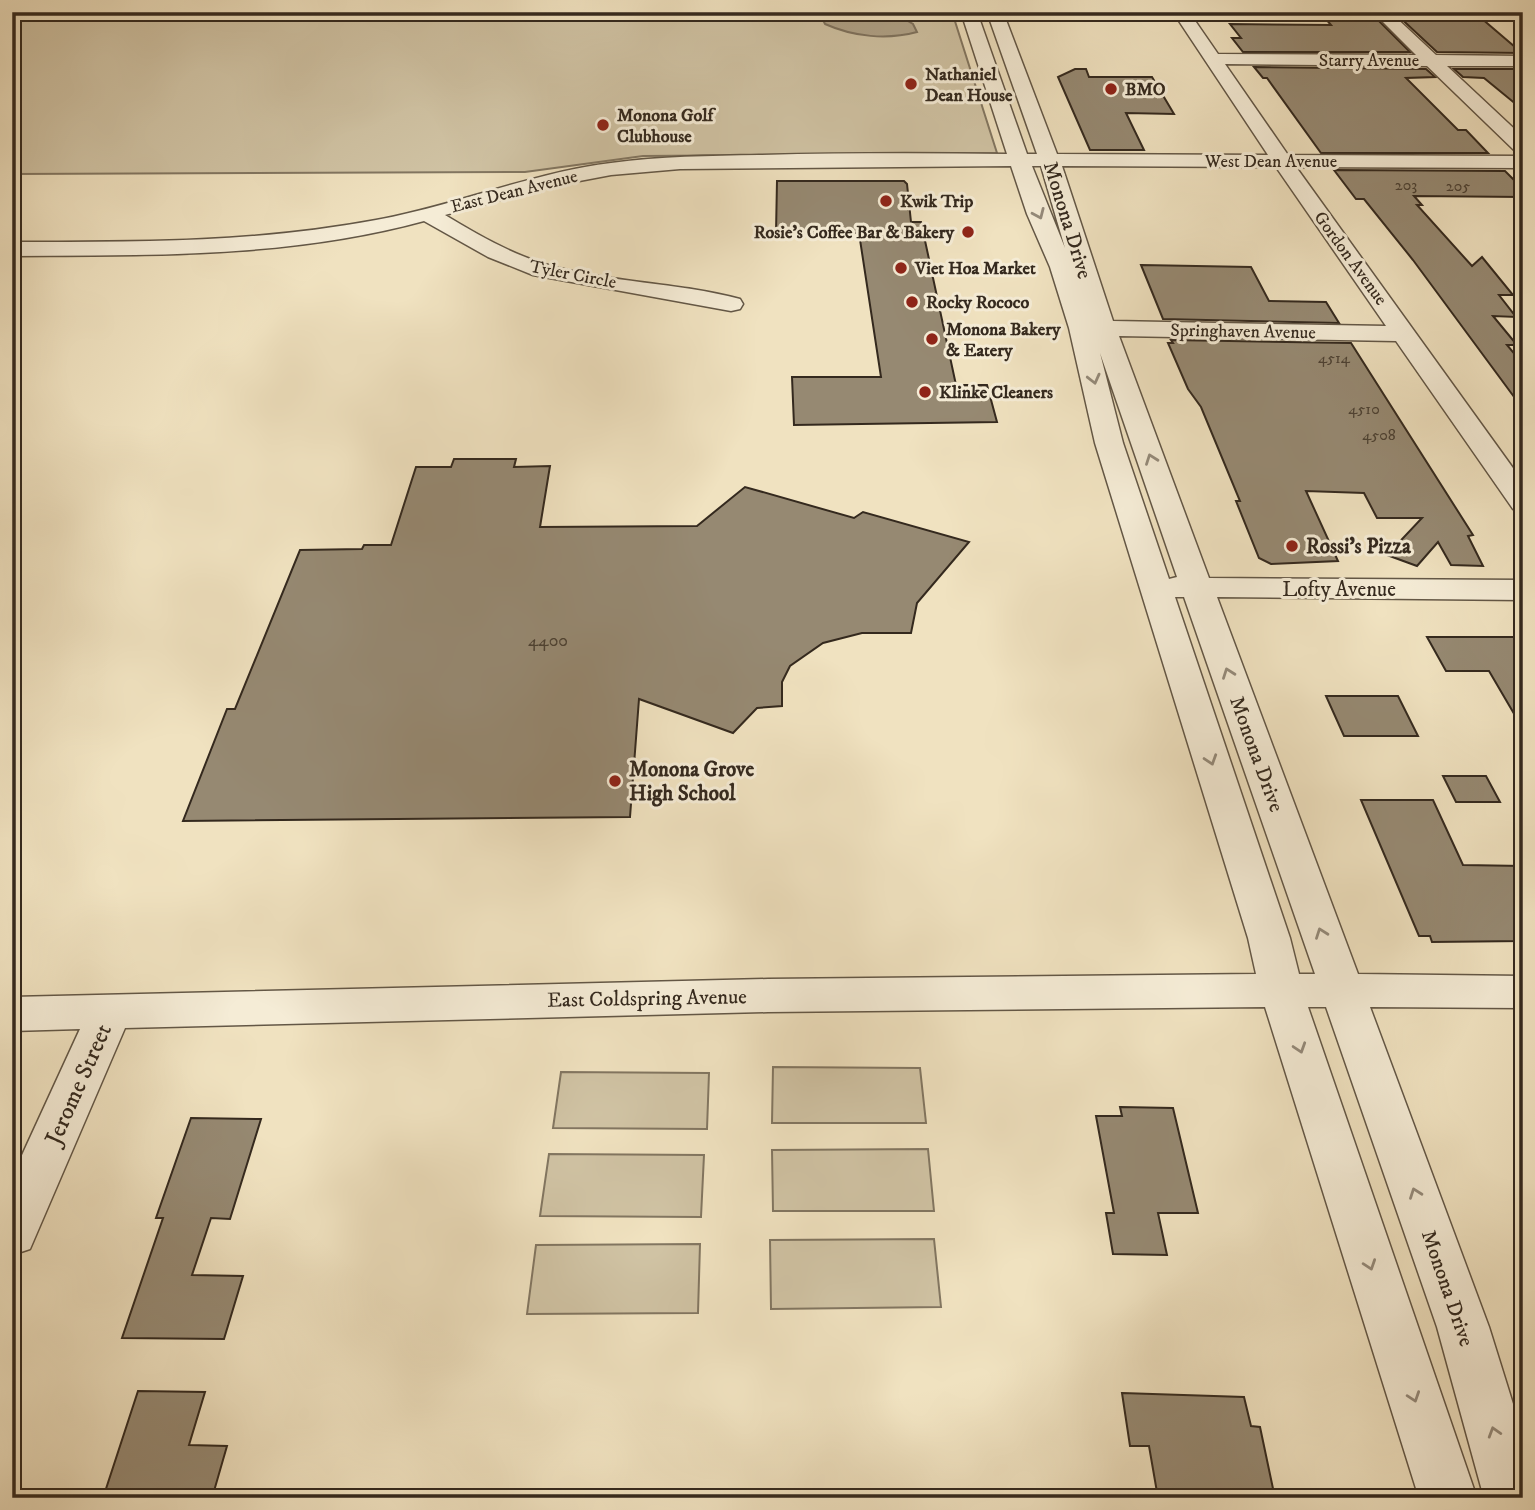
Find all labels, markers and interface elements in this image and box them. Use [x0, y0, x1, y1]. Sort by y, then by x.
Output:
street label: Starry Avenue [1319, 50, 1419, 72]
place label: Nathaniel Dean House [925, 64, 1013, 107]
marker: Nathaniel Dean House [903, 76, 919, 92]
place label: BMO [1125, 79, 1166, 101]
marker: BMO [1103, 81, 1119, 97]
place label: Monona Golf Clubhouse [617, 105, 717, 148]
marker: Monona Golf Clubhouse [595, 117, 611, 133]
street label: West Dean Avenue [1204, 151, 1337, 173]
street label: Monona Drive [1037, 158, 1097, 282]
street label: East Dean Avenue [449, 166, 580, 218]
house number: 203 [1395, 175, 1417, 195]
house number: 205 [1446, 176, 1470, 196]
place label: Kwik Trip [900, 191, 973, 213]
marker: Kwik Trip [878, 193, 894, 209]
one-way arrow [1031, 207, 1045, 219]
street label: Gordon Avenue [1309, 207, 1392, 310]
place label: Rosie's Coffee Bar & Bakery [754, 222, 954, 244]
marker: Rosie's Coffee Bar & Bakery [960, 224, 976, 240]
street label: Tyler Circle [527, 256, 618, 294]
place label: Viet Hoa Market [914, 258, 1036, 280]
marker: Viet Hoa Market [893, 260, 909, 276]
place label: Rocky Rococo [926, 292, 1030, 314]
marker: Rocky Rococo [904, 294, 920, 310]
place label: Monona Bakery & Eatery [946, 319, 1061, 362]
street label: Springhaven Avenue [1170, 320, 1316, 344]
marker: Monona Bakery & Eatery [924, 331, 940, 347]
house number: 4514 [1318, 348, 1351, 368]
one-way arrow [1086, 373, 1100, 385]
place label: Klinke Cleaners [939, 382, 1053, 404]
marker: Klinke Cleaners [917, 384, 933, 400]
house number: 4510 [1348, 399, 1380, 419]
house number: 4508 [1362, 425, 1396, 445]
one-way arrow [1146, 453, 1160, 465]
place label: Rossi's Pizza [1306, 534, 1412, 560]
marker: Rossi's Pizza [1284, 538, 1300, 554]
street label: Lofty Avenue [1282, 577, 1396, 603]
house number: 4400 [528, 630, 568, 652]
one-way arrow [1222, 667, 1236, 679]
street label: Monona Drive [1223, 693, 1289, 816]
one-way arrow [1203, 754, 1217, 766]
place label: Monona Grove High School [629, 757, 755, 807]
marker: Monona Grove High School [607, 773, 623, 789]
one-way arrow [1316, 928, 1330, 940]
street label: East Coldspring Avenue [547, 984, 747, 1014]
street label: Jerome Street [38, 1019, 119, 1151]
one-way arrow [1292, 1041, 1306, 1054]
one-way arrow [1409, 1188, 1423, 1200]
street label: Monona Drive [1415, 1227, 1479, 1350]
one-way arrow [1361, 1258, 1376, 1270]
one-way arrow [1406, 1391, 1420, 1403]
one-way arrow [1487, 1427, 1502, 1439]

